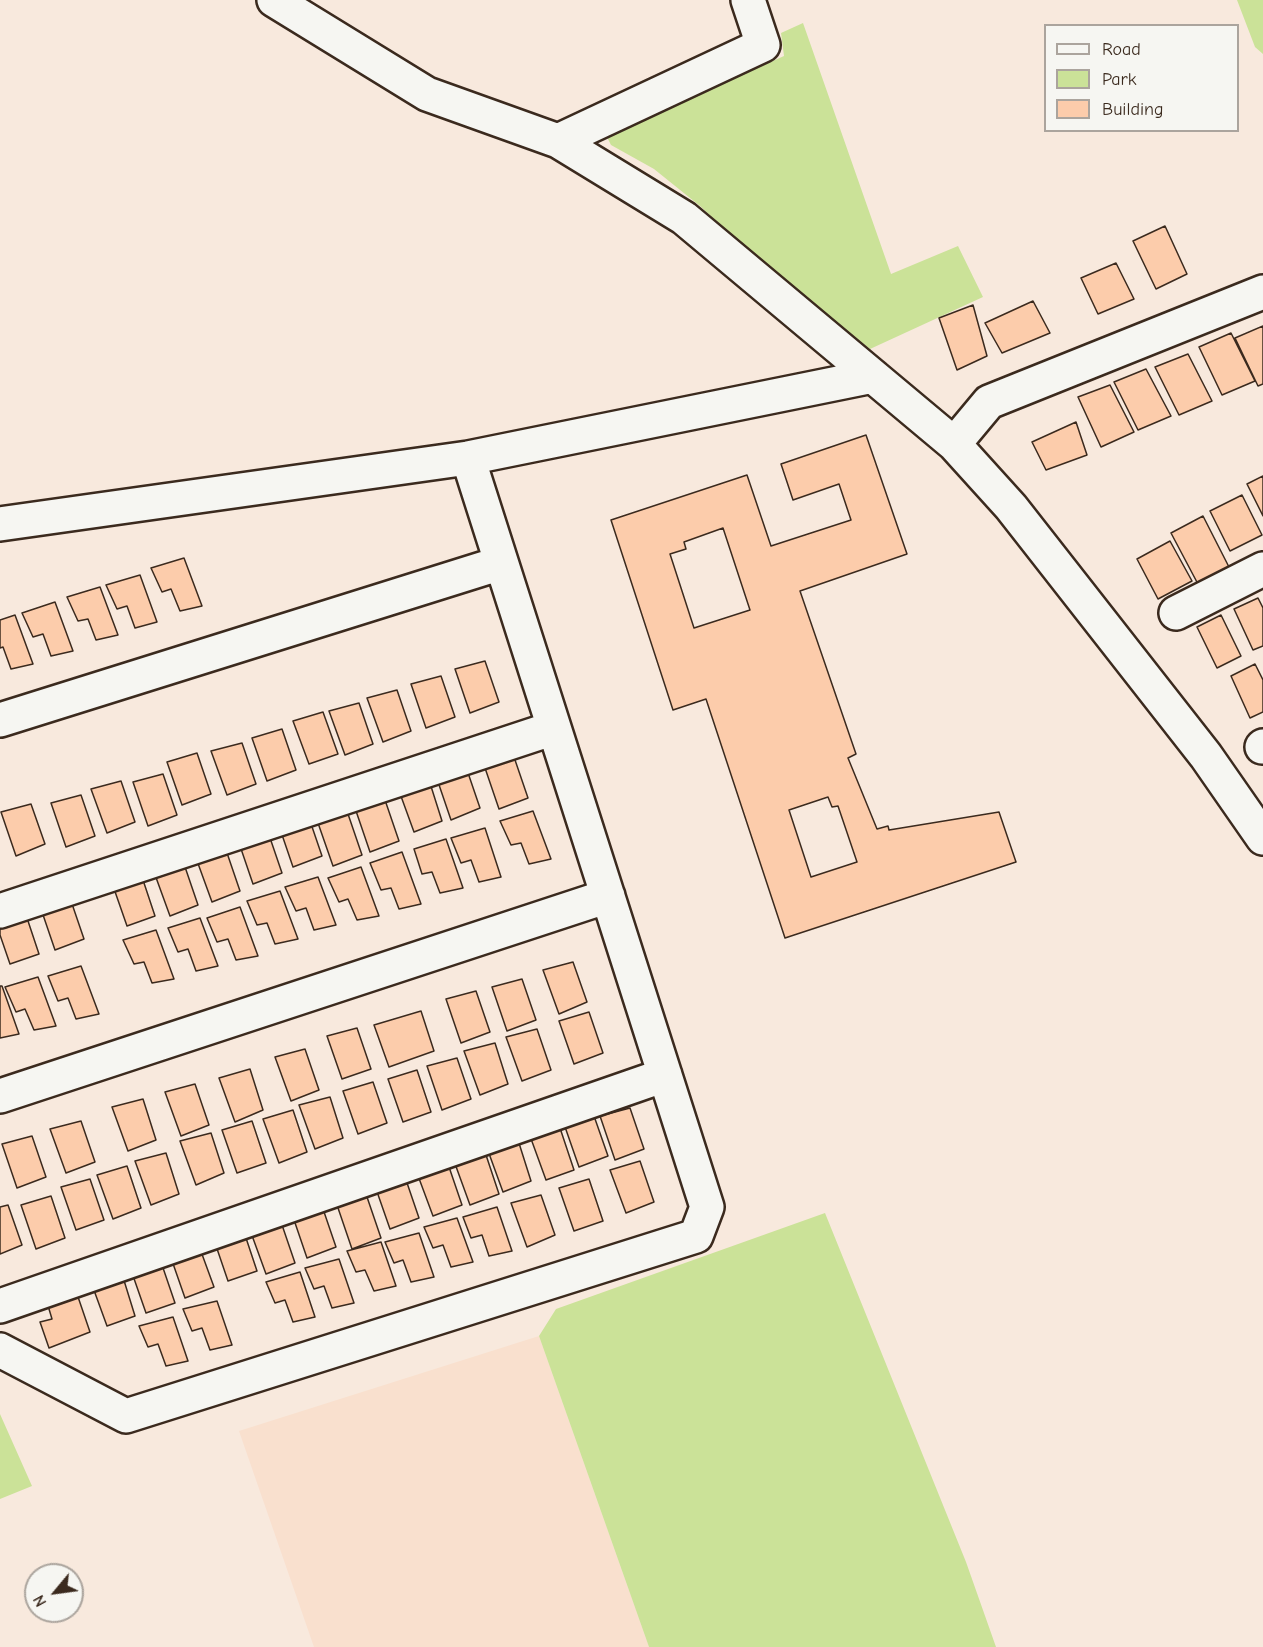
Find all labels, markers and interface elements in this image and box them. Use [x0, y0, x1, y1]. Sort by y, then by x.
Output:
legend [1044, 24, 1239, 132]
text: Road [1102, 39, 1141, 60]
text: Park [1102, 69, 1136, 90]
text: Building [1102, 99, 1164, 120]
north arrow [24, 1563, 84, 1623]
text: N [30, 1592, 50, 1610]

